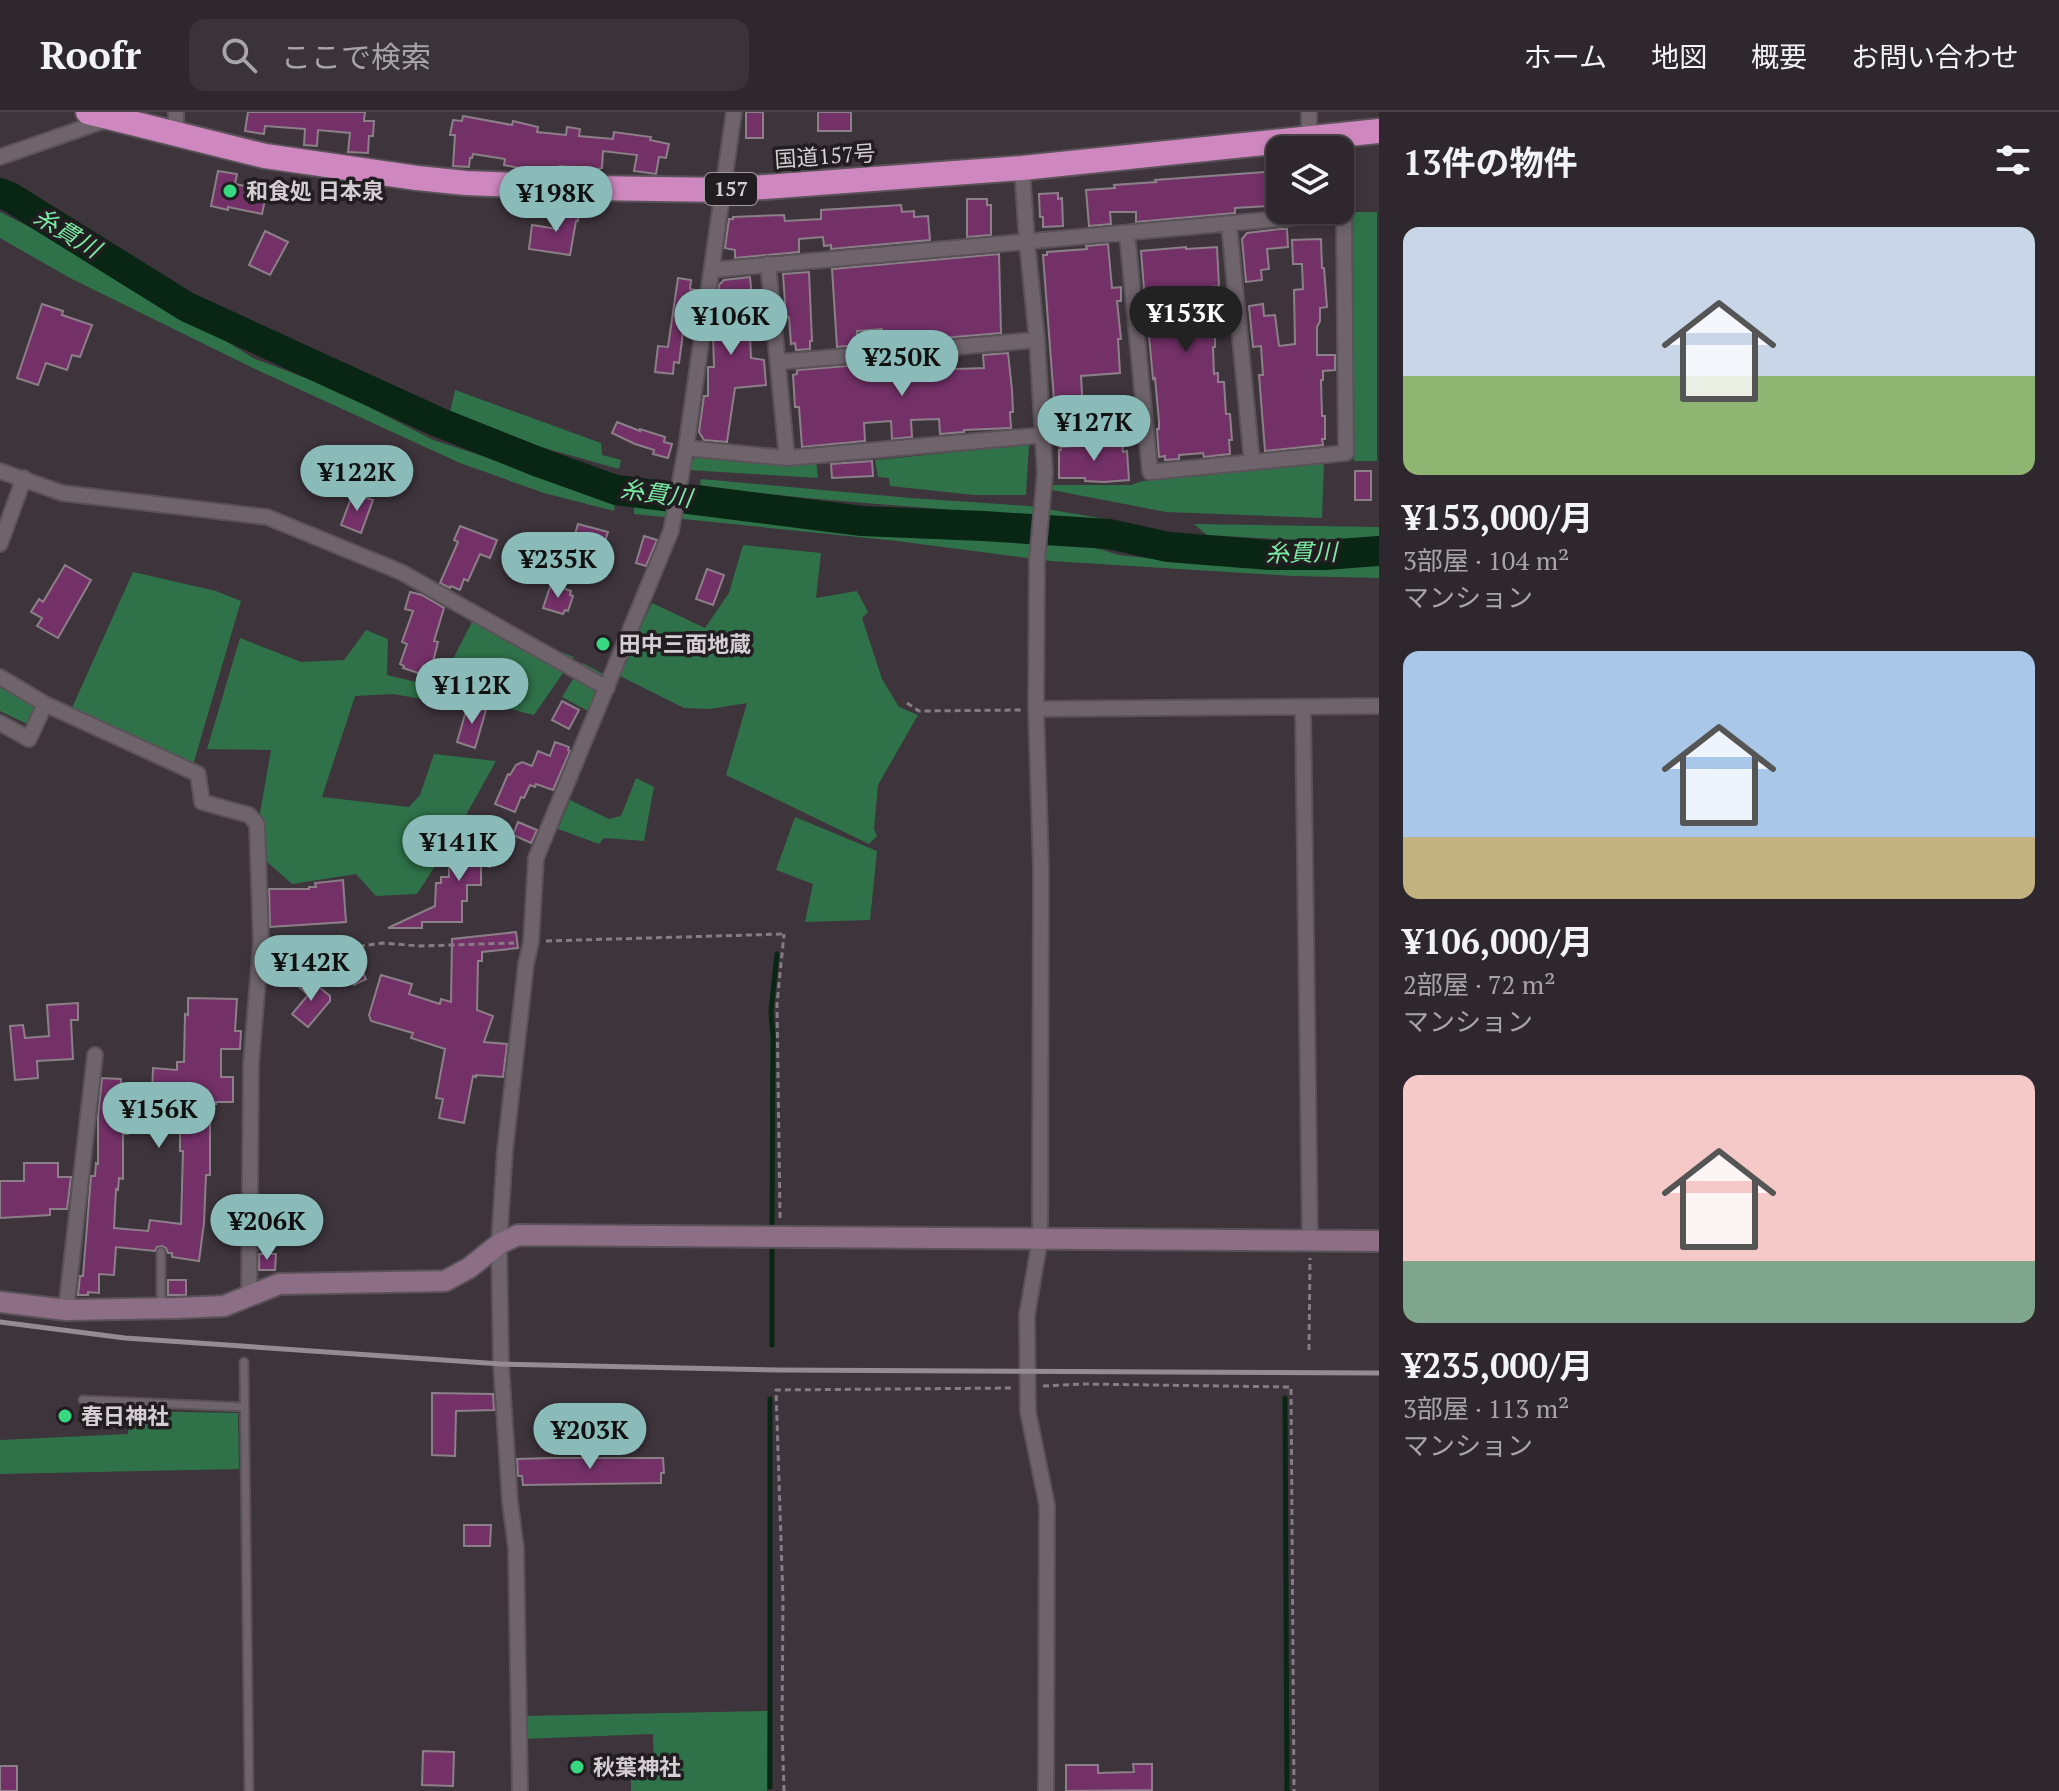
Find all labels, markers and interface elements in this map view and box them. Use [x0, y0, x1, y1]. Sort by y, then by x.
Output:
search box [189, 19, 749, 91]
text: Roofr [40, 30, 141, 80]
icon: search [217, 33, 261, 77]
text: ここで検索 [281, 37, 431, 77]
text: ホーム [1524, 38, 1607, 75]
text: 地図 [1651, 38, 1707, 75]
text: 概要 [1751, 38, 1807, 75]
text: お問い合わせ [1851, 38, 2019, 75]
map controls [1266, 136, 1354, 224]
button: layers [1266, 136, 1354, 224]
street label: 国道157号 [773, 138, 876, 173]
icon: filters [1991, 138, 2035, 182]
text: 13件の物件 [1403, 140, 1577, 185]
pin: ¥198K [500, 166, 612, 234]
road number: 157 [705, 173, 757, 205]
text: ¥198K [517, 175, 595, 209]
place label: 和食処 日本泉 [246, 176, 384, 205]
marker: 和食処 日本泉 [221, 182, 239, 200]
water label: 糸貫川 [28, 200, 109, 266]
icon: home [1647, 279, 1791, 423]
pin: ¥153K [1130, 286, 1242, 354]
pin: ¥106K [675, 289, 787, 357]
text: ¥153K [1147, 295, 1225, 329]
text: ¥106K [692, 298, 770, 332]
pin: ¥250K [846, 330, 958, 398]
text: ¥250K [863, 339, 941, 373]
pin: ¥127K [1038, 395, 1150, 463]
text: ¥127K [1055, 404, 1133, 438]
pin: ¥122K [301, 445, 413, 513]
text: ¥122K [318, 454, 396, 488]
water label: 糸貫川 [618, 472, 697, 514]
text: ¥153,000/月 [1403, 495, 1594, 540]
pin: ¥235K [502, 532, 614, 600]
water label: 糸貫川 [1265, 535, 1340, 569]
text: ¥235K [519, 541, 597, 575]
text: 3部屋 · 104 m² [1403, 543, 1569, 577]
text: マンション [1403, 580, 1533, 614]
place label: 田中三面地蔵 [619, 629, 751, 658]
marker: 田中三面地蔵 [594, 635, 612, 653]
pin: ¥112K [416, 658, 528, 726]
text: ¥112K [433, 667, 511, 701]
icon: home [1647, 703, 1791, 847]
pin: ¥141K [403, 815, 515, 883]
text: ¥141K [420, 824, 498, 858]
text: ¥106,000/月 [1403, 919, 1594, 964]
pin: ¥142K [255, 935, 367, 1003]
text: ¥142K [272, 944, 350, 978]
text: 2部屋 · 72 m² [1403, 967, 1555, 1001]
text: マンション [1403, 1004, 1533, 1038]
pin: ¥156K [103, 1082, 215, 1150]
text: ¥156K [120, 1091, 198, 1125]
icon: home [1647, 1127, 1791, 1271]
pin: ¥206K [211, 1194, 323, 1262]
text: ¥206K [228, 1203, 306, 1237]
text: ¥235,000/月 [1403, 1343, 1594, 1388]
text: 3部屋 · 113 m² [1403, 1391, 1569, 1425]
place label: 春日神社 [81, 1401, 169, 1430]
pin: ¥203K [534, 1403, 646, 1471]
marker: 春日神社 [56, 1407, 74, 1425]
text: ¥203K [551, 1412, 629, 1446]
text: マンション [1403, 1428, 1533, 1462]
place label: 秋葉神社 [593, 1752, 681, 1781]
marker: 秋葉神社 [568, 1758, 586, 1776]

